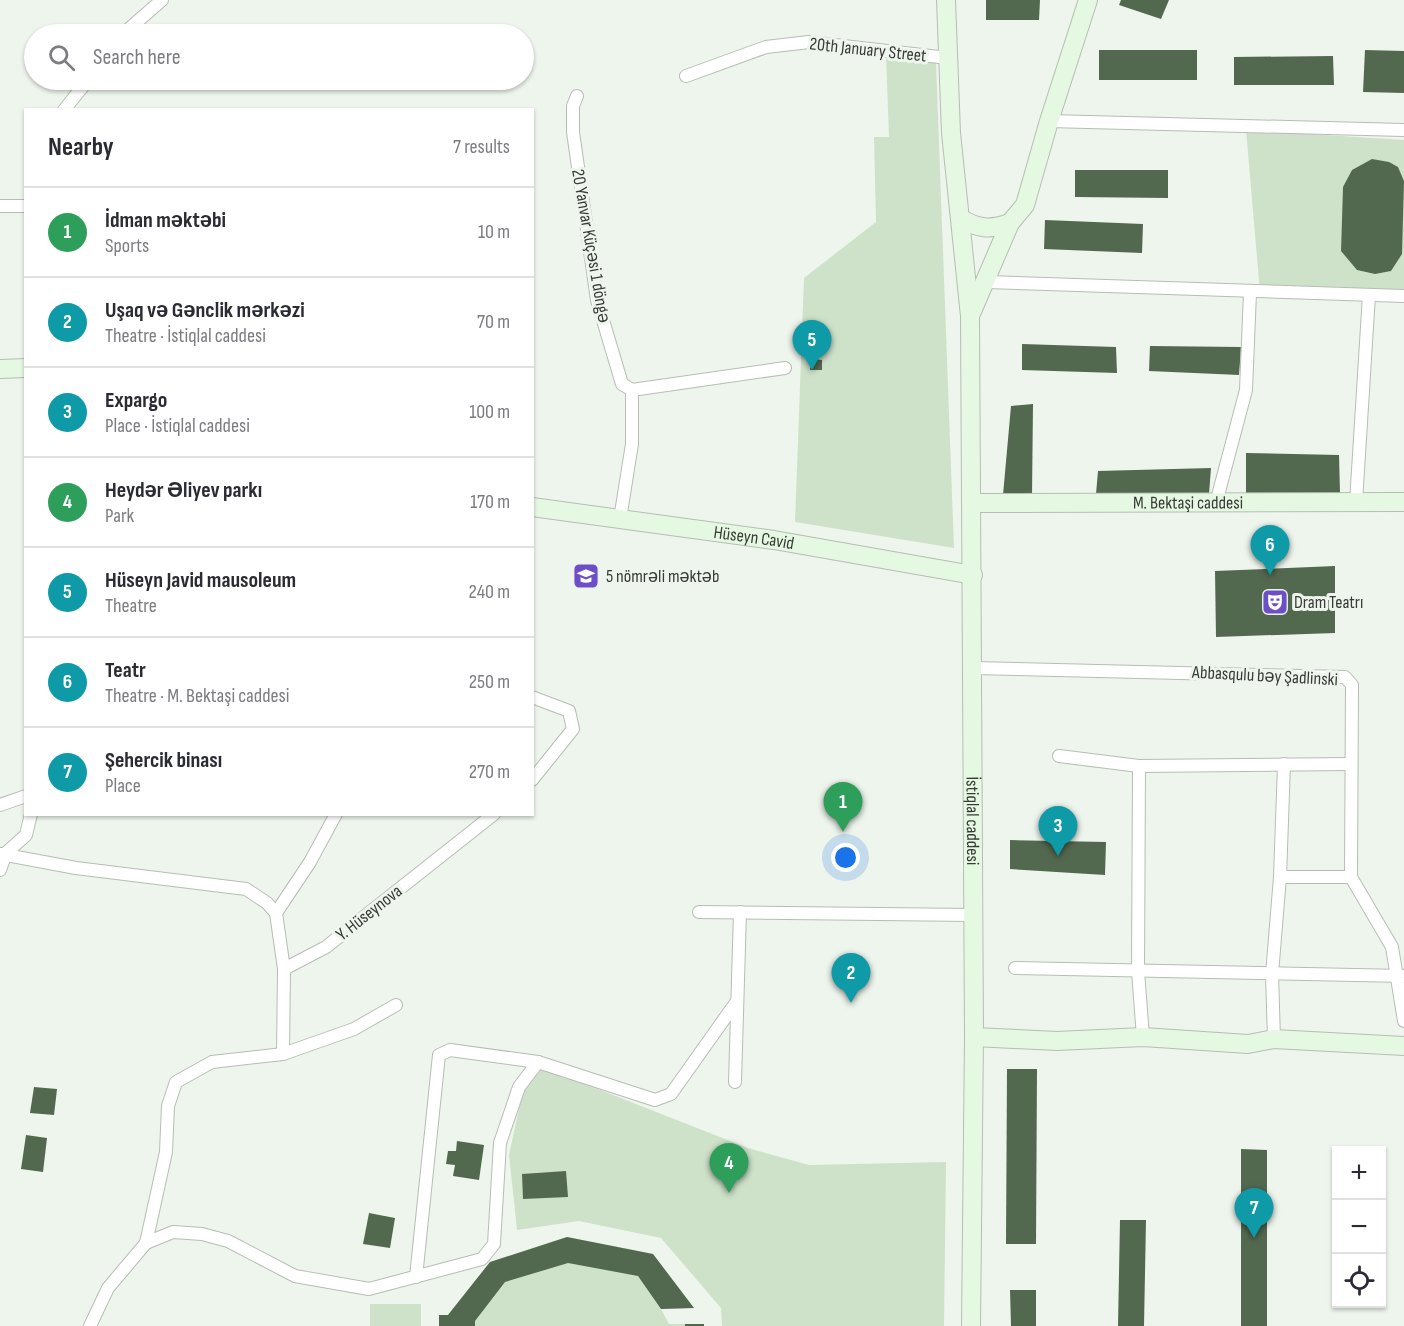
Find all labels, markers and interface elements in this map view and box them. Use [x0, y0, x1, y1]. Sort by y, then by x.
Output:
search box [24, 24, 534, 90]
street label: 20th January Street [809, 33, 928, 67]
icon: search [45, 41, 78, 74]
text: Search here [93, 44, 180, 71]
text: Nearby [48, 132, 114, 163]
text: 7 results [453, 135, 510, 159]
street label: 20 Yanvar Küçəsi 1 döngə [567, 168, 615, 324]
text: İdman məktəbi [105, 207, 226, 234]
text: 1 [64, 220, 71, 244]
text: 10 m [478, 220, 510, 244]
text: Sports [105, 234, 149, 258]
text: Uşaq və Gənclik mərkəzi [105, 297, 305, 324]
text: 2 [63, 310, 72, 334]
text: 70 m [477, 310, 510, 334]
pin: 5 [792, 320, 832, 370]
text: Theatre · İstiqlal caddesi [105, 324, 266, 348]
text: Expargo [105, 387, 167, 414]
text: 3 [63, 400, 72, 424]
text: 100 m [469, 400, 510, 424]
text: Place · İstiqlal caddesi [105, 414, 250, 438]
text: Heydər Əliyev parkı [105, 477, 262, 504]
text: 4 [63, 490, 72, 514]
text: 170 m [470, 490, 510, 514]
street label: M. Bektaşi caddesi [1133, 492, 1243, 513]
text: Park [105, 504, 134, 528]
street label: Hüseyn Cavid [712, 521, 796, 554]
pin: 6 [1250, 526, 1290, 575]
school or university icon: 5 nömrəli məktəb [571, 561, 601, 591]
place label: 5 nömrəli məktəb [606, 566, 719, 587]
text: Hüseyn Javid mausoleum [105, 567, 296, 594]
text: 5 [63, 580, 72, 604]
text: 240 m [469, 580, 510, 604]
theatre icon: Dram Teatrı [1260, 587, 1290, 617]
place label: Dram Teatrı [1294, 592, 1363, 613]
text: Theatre [105, 594, 157, 618]
text: Teatr [105, 657, 146, 684]
street label: Abbasqulu bəy Şadlinski [1191, 662, 1338, 690]
text: 6 [63, 670, 72, 694]
text: 250 m [469, 670, 510, 694]
text: Theatre · M. Bektaşi caddesi [105, 684, 289, 708]
text: Şehercik binası [105, 747, 222, 774]
text: 7 [63, 760, 72, 784]
text: 270 m [469, 760, 510, 784]
text: Place [105, 774, 141, 798]
street label: İstiqlal caddesi [962, 776, 984, 865]
pin: 1 [824, 782, 862, 832]
pin: 3 [1038, 806, 1078, 856]
your location [831, 843, 860, 872]
street label: Y. Hüseynova [332, 881, 406, 945]
pin: 2 [832, 954, 870, 1003]
pin: 4 [710, 1144, 748, 1193]
map controls [1332, 1146, 1386, 1308]
button: + [1332, 1146, 1386, 1200]
pin: 7 [1234, 1188, 1274, 1238]
button: − [1332, 1200, 1386, 1254]
button: locate [1332, 1254, 1386, 1308]

